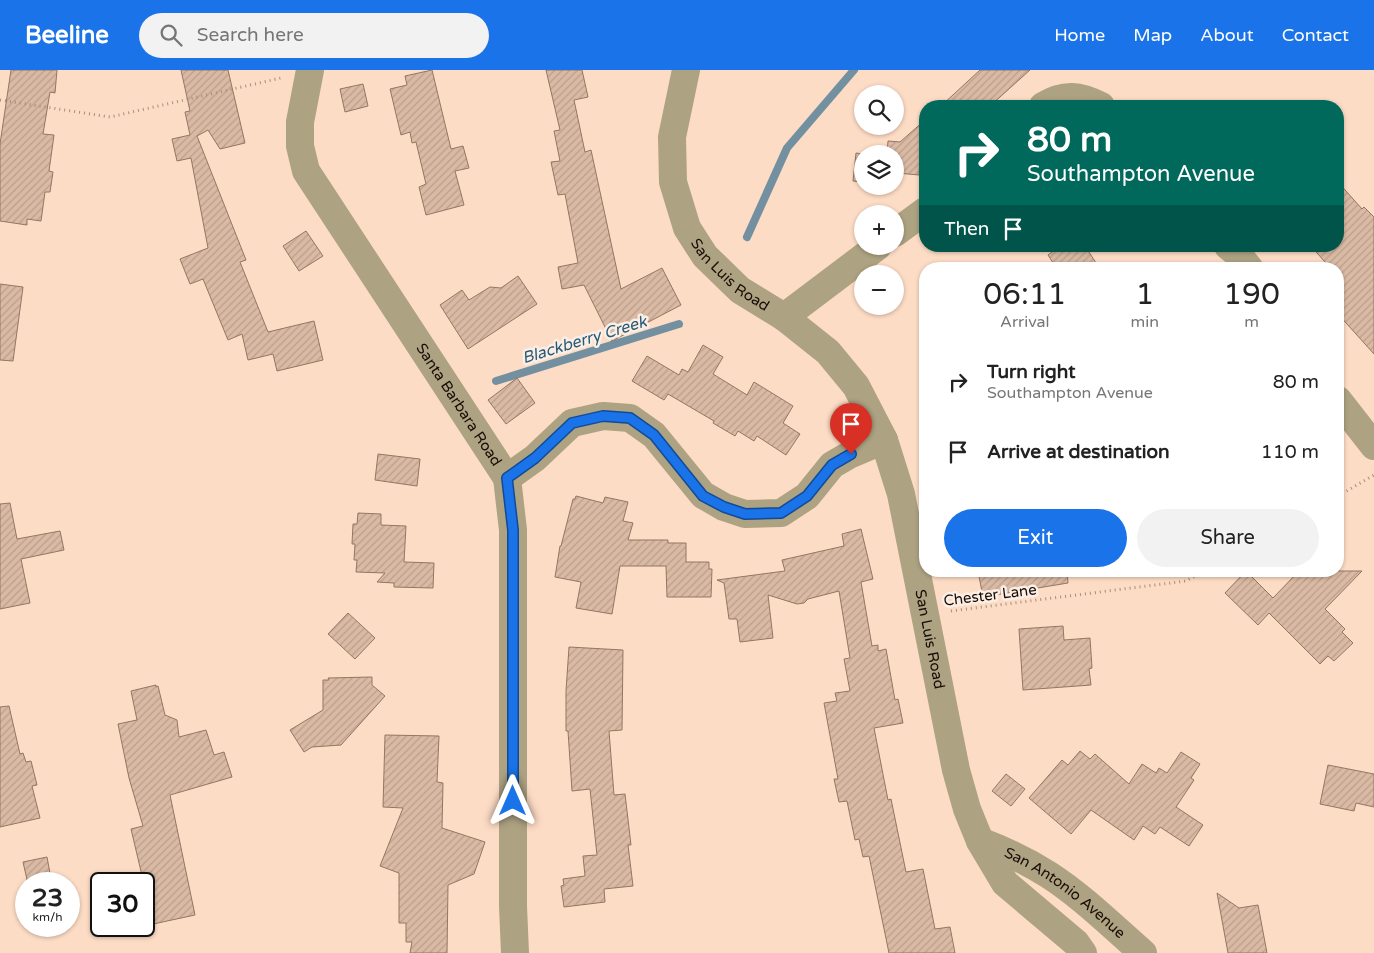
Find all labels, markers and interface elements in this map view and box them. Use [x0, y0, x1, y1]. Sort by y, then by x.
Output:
search box [139, 13, 489, 58]
text: Beeline [25, 21, 109, 50]
icon: search [157, 21, 185, 49]
text: Search here [197, 24, 304, 46]
text: Home [1054, 24, 1105, 46]
text: Map [1133, 24, 1172, 46]
text: About [1200, 24, 1254, 46]
text: Contact [1282, 24, 1349, 46]
map controls [854, 85, 904, 315]
button: search [854, 85, 904, 135]
text: 80 m [1027, 119, 1112, 161]
icon: right [944, 120, 1009, 185]
button: layers [854, 145, 904, 195]
text: Southampton Avenue [1027, 161, 1255, 187]
button: + [854, 205, 904, 255]
icon: arrive [999, 215, 1027, 243]
text: Then [944, 218, 989, 240]
street label: San Luis Road [687, 235, 773, 315]
button: − [854, 265, 904, 315]
text: 06:11 [983, 276, 1066, 313]
text: 1 [1135, 276, 1154, 313]
text: 190 [1223, 276, 1280, 313]
water label: Blackberry Creek [520, 311, 650, 368]
text: Arrival [1000, 312, 1050, 332]
text: min [1131, 312, 1159, 332]
text: m [1244, 312, 1259, 332]
street label: Santa Barbara Road [412, 340, 506, 469]
text: Turn right [987, 361, 1075, 383]
icon: right [944, 368, 972, 396]
text: 80 m [1273, 371, 1319, 393]
text: Southampton Avenue [987, 383, 1153, 403]
pin [830, 403, 872, 454]
icon: arrive [837, 410, 865, 438]
icon: arrive [944, 438, 972, 466]
text: Arrive at destination [987, 441, 1170, 463]
text: 110 m [1261, 441, 1319, 463]
button: Exit [944, 509, 1127, 567]
button: Share [1137, 509, 1319, 567]
street label: Chester Lane [942, 580, 1038, 610]
street label: San Luis Road [911, 588, 949, 691]
position arrow [486, 774, 538, 826]
street label: San Antonio Avenue [1002, 843, 1129, 942]
speed limit sign: 30 [90, 872, 155, 937]
text: 23 [32, 883, 63, 913]
text: km/h [32, 910, 63, 924]

